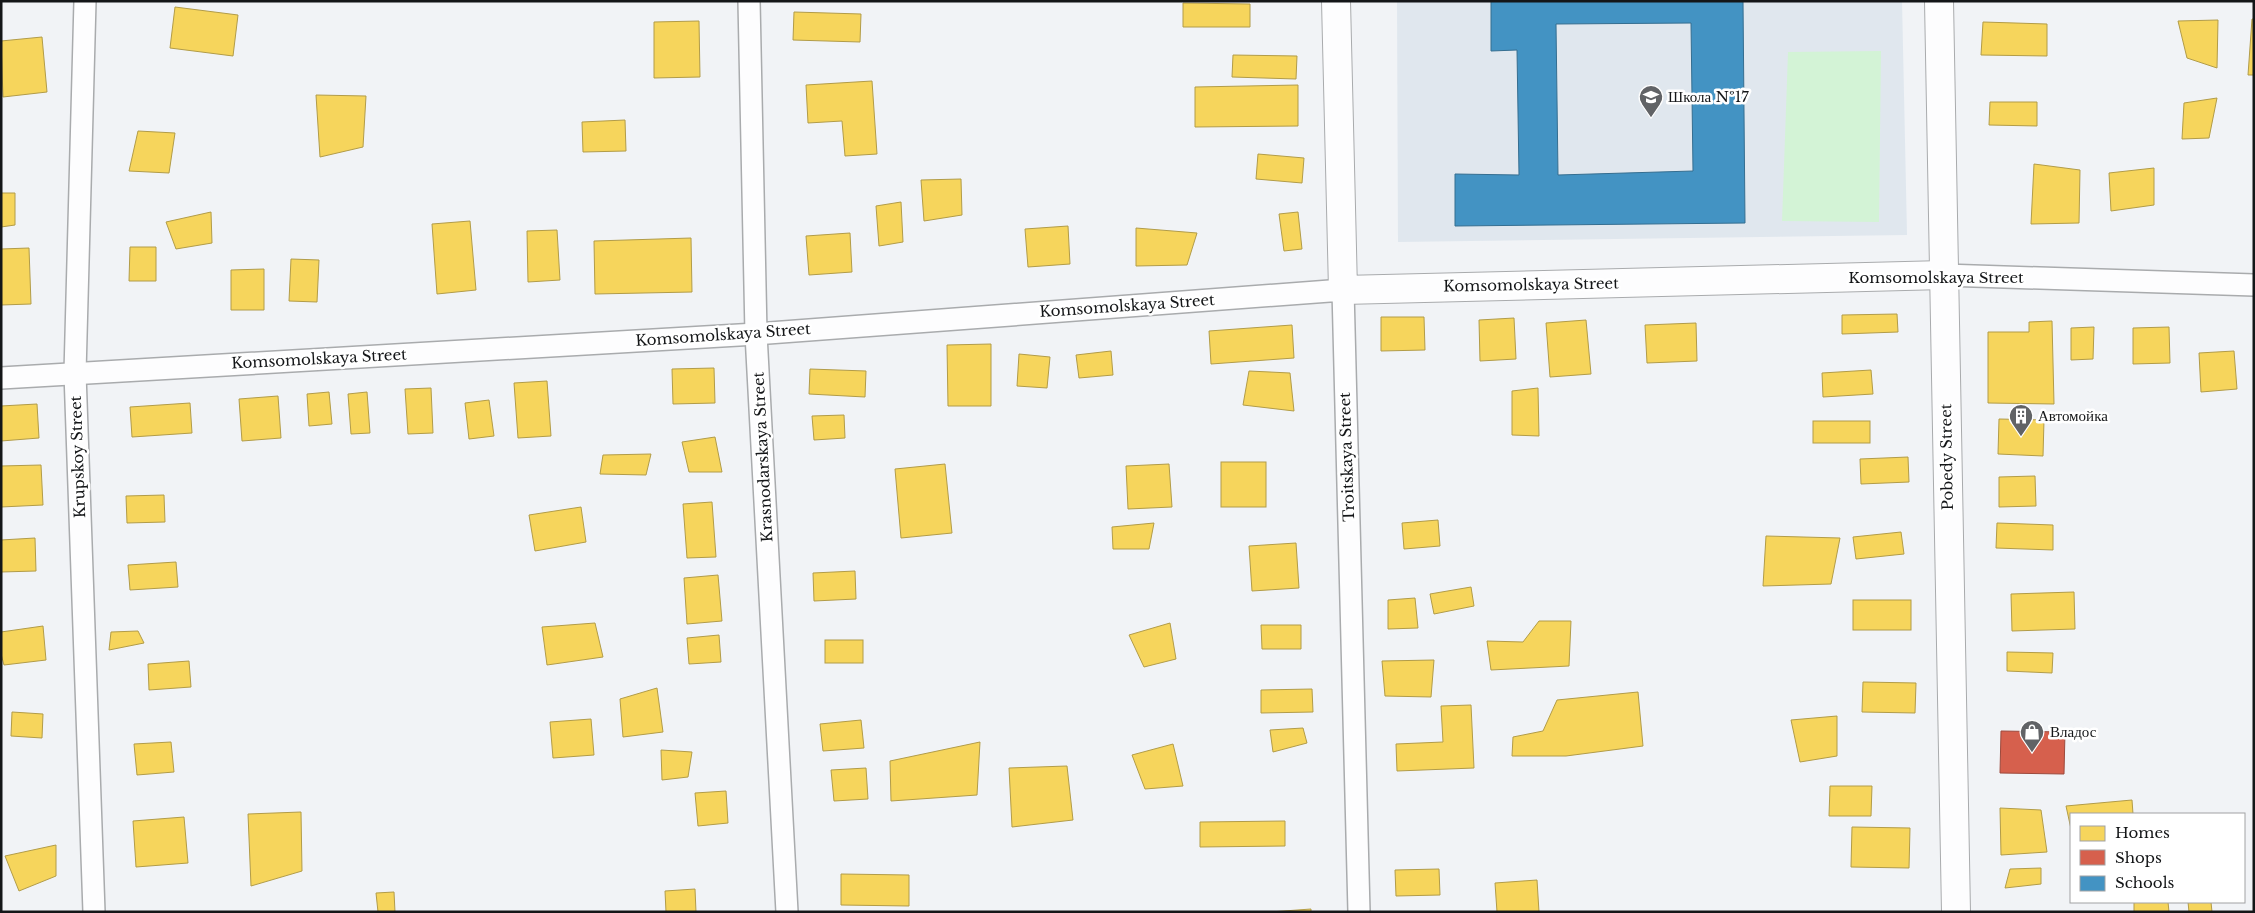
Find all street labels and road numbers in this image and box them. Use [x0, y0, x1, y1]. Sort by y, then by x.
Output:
street label: Komsomolskaya Street [1848, 268, 2024, 287]
street label: Komsomolskaya Street [1443, 273, 1619, 296]
street label: Komsomolskaya Street [1039, 290, 1216, 321]
street label: Komsomolskaya Street [635, 319, 812, 350]
street label: Komsomolskaya Street [231, 344, 407, 373]
street label: Krasnodarskaya Street [749, 371, 776, 543]
street label: Troitskaya Street [1335, 392, 1358, 522]
street label: Krupskoy Street [66, 395, 89, 519]
street label: Pobedy Street [1936, 403, 1957, 510]

